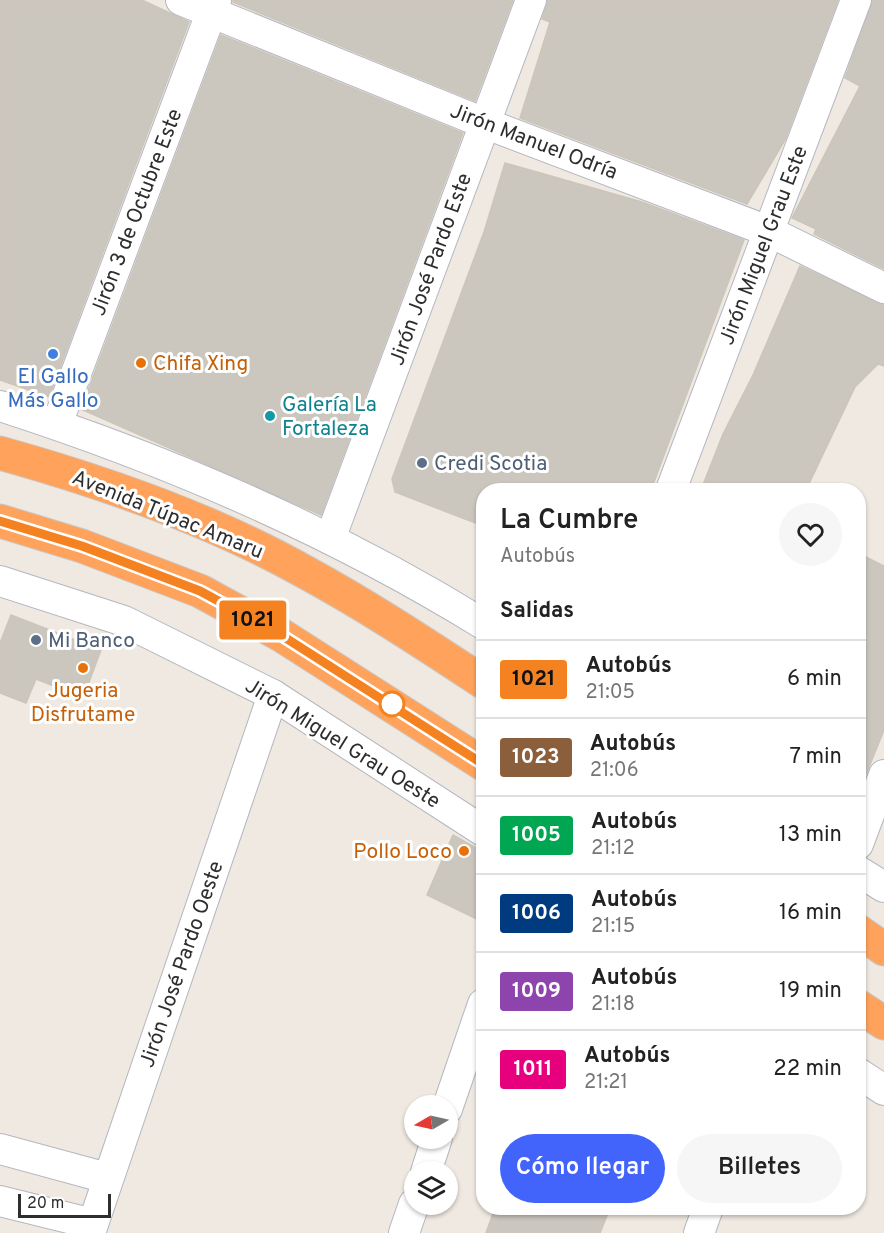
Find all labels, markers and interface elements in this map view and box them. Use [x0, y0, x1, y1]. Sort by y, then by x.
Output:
street label: Jirón Manuel Odría [446, 98, 621, 187]
street label: Jirón 3 de Octubre Este [85, 105, 189, 320]
street label: Jirón Miguel Grau Este [714, 142, 815, 349]
street label: Jirón José Pardo Este [384, 170, 479, 369]
marker: El Gallo Más Gallo [46, 347, 60, 361]
place label: Chifa Xing [153, 351, 248, 378]
marker: Chifa Xing [134, 356, 148, 370]
place label: El Gallo Más Gallo [8, 364, 98, 415]
place label: Galería La Fortaleza [282, 392, 377, 443]
marker: Galería La Fortaleza [263, 409, 277, 423]
place label: Credi Scotia [434, 451, 547, 478]
marker: Credi Scotia [415, 456, 429, 470]
street label: Avenida Túpac Amaru [68, 465, 267, 566]
text: La Cumbre [500, 503, 638, 539]
button: heart [779, 503, 842, 566]
text: Autobús [500, 544, 575, 570]
text: Salidas [500, 598, 574, 625]
line badge: 1021 [211, 600, 295, 640]
text: 1021 [231, 607, 275, 634]
place label: Mi Banco [48, 628, 135, 655]
marker: Mi Banco [29, 633, 43, 647]
text: Autobús [585, 653, 672, 680]
marker: Jugeria Disfrutame [76, 661, 90, 675]
text: 1021 [512, 666, 555, 693]
text: 6 min [787, 666, 842, 693]
street label: Jirón Miguel Grau Oeste [240, 673, 445, 815]
place label: Jugeria Disfrutame [31, 678, 135, 729]
text: 21:05 [585, 680, 635, 706]
unlabelled marker [379, 691, 405, 717]
text: Autobús [590, 731, 676, 758]
text: 1023 [512, 744, 560, 771]
text: 7 min [790, 744, 842, 771]
text: 21:06 [590, 758, 639, 784]
text: Autobús [591, 809, 677, 836]
text: 1005 [512, 822, 561, 849]
text: 13 min [779, 822, 842, 849]
text: 21:12 [591, 836, 635, 862]
place label: Pollo Loco [353, 839, 452, 866]
marker: Pollo Loco [457, 844, 471, 858]
street label: Jirón José Pardo Oeste [134, 858, 230, 1071]
text: Autobús [591, 887, 677, 914]
text: 1006 [512, 900, 561, 927]
text: 16 min [779, 900, 842, 927]
text: 21:15 [591, 914, 635, 940]
text: Autobús [591, 965, 677, 992]
text: 1009 [512, 978, 561, 1005]
text: 19 min [779, 978, 842, 1005]
text: 21:18 [591, 992, 635, 1018]
text: Autobús [584, 1043, 670, 1070]
text: 1011 [513, 1056, 553, 1083]
text: 22 min [773, 1056, 842, 1083]
text: 21:21 [584, 1070, 628, 1096]
north arrow [404, 1095, 458, 1149]
map controls [404, 1095, 458, 1215]
button: Cómo llegar [500, 1134, 665, 1203]
button: Billetes [677, 1134, 842, 1203]
button: layers [404, 1161, 458, 1215]
scale bar [18, 1191, 111, 1218]
text: 20 m [27, 1194, 64, 1214]

